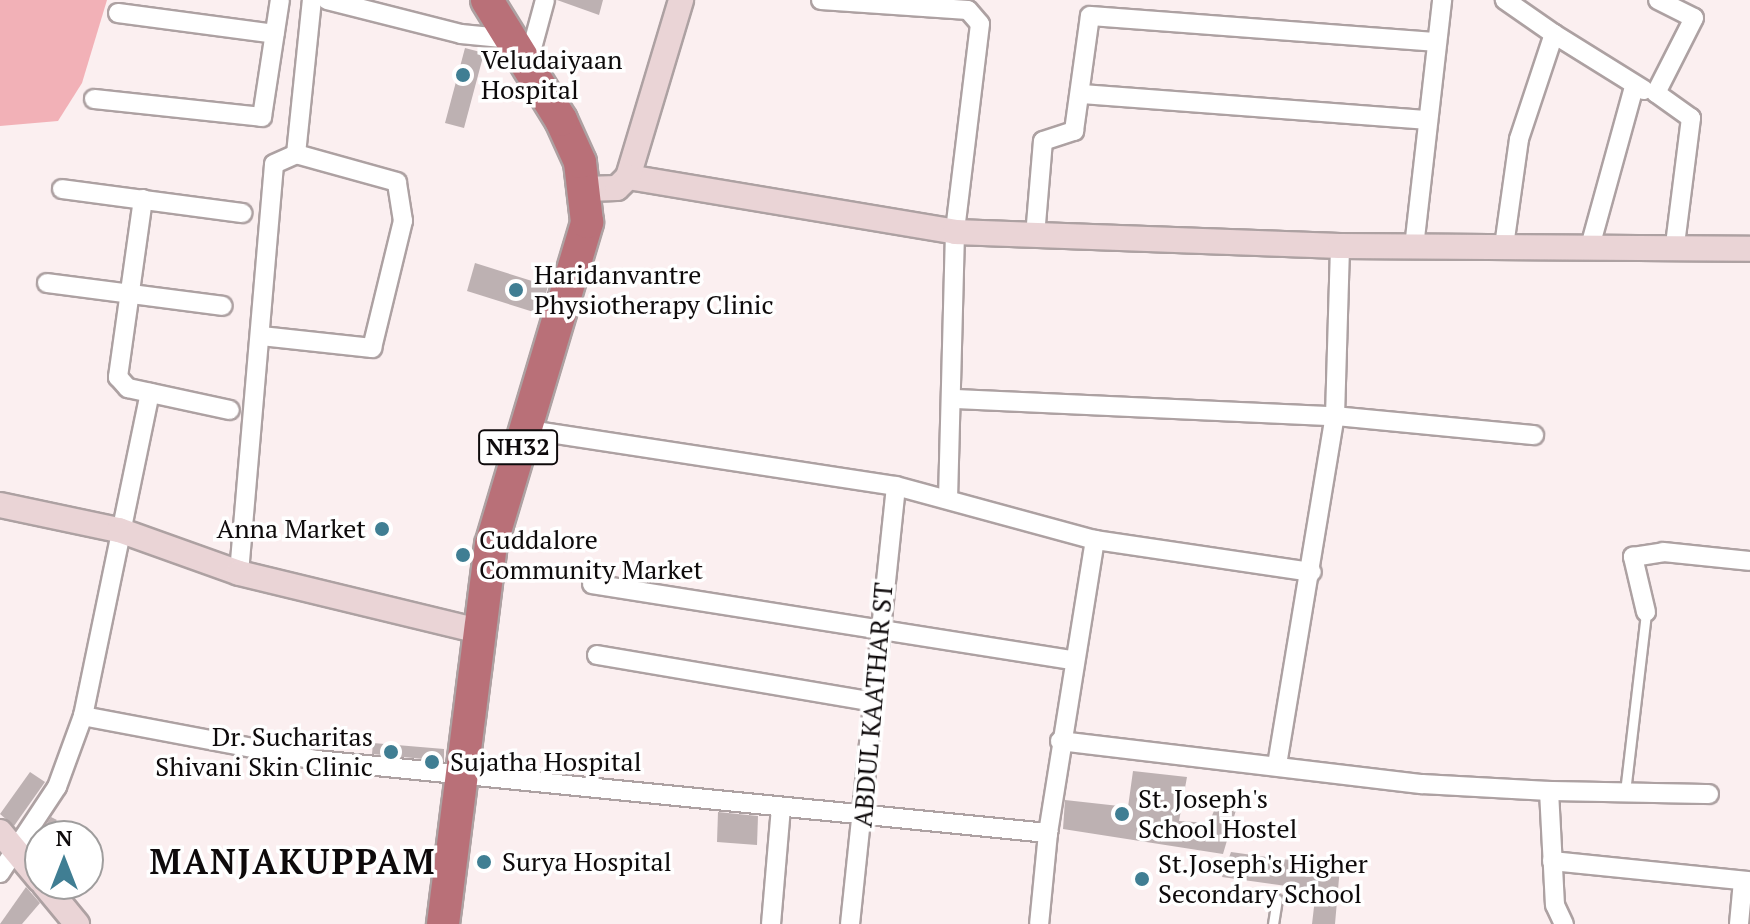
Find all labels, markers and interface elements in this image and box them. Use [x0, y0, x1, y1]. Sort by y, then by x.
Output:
place label: Veludaiyaan Hospital [481, 44, 622, 106]
marker: Veludaiyaan Hospital [452, 64, 474, 86]
place label: Haridanvantre Physiotherapy Clinic [534, 259, 774, 320]
marker: Haridanvantre Physiotherapy Clinic [505, 279, 527, 301]
road number: NH32 [478, 427, 558, 467]
place label: Anna Market [216, 513, 366, 545]
marker: Anna Market [373, 520, 391, 538]
place label: Cuddalore Community Market [479, 524, 703, 586]
marker: Cuddalore Community Market [454, 546, 472, 564]
street label: ABDUL KAATHAR ST [847, 581, 899, 829]
place label: Dr. Sucharitas Shivani Skin Clinic [155, 721, 373, 782]
marker: Dr. Sucharitas Shivani Skin Clinic [380, 741, 402, 763]
place label: Sujatha Hospital [450, 746, 642, 778]
marker: Sujatha Hospital [421, 751, 443, 773]
place label: St. Joseph's School Hostel [1138, 783, 1297, 844]
marker: St. Joseph's School Hostel [1113, 805, 1131, 823]
north arrow [24, 820, 104, 900]
text: N [56, 823, 72, 852]
district label: MANJAKUPPAM [150, 842, 436, 882]
place label: Surya Hospital [502, 846, 672, 878]
place label: St.Joseph's Higher Secondary School [1158, 848, 1368, 910]
marker: Surya Hospital [473, 851, 495, 873]
marker: St.Joseph's Higher Secondary School [1133, 870, 1151, 888]

